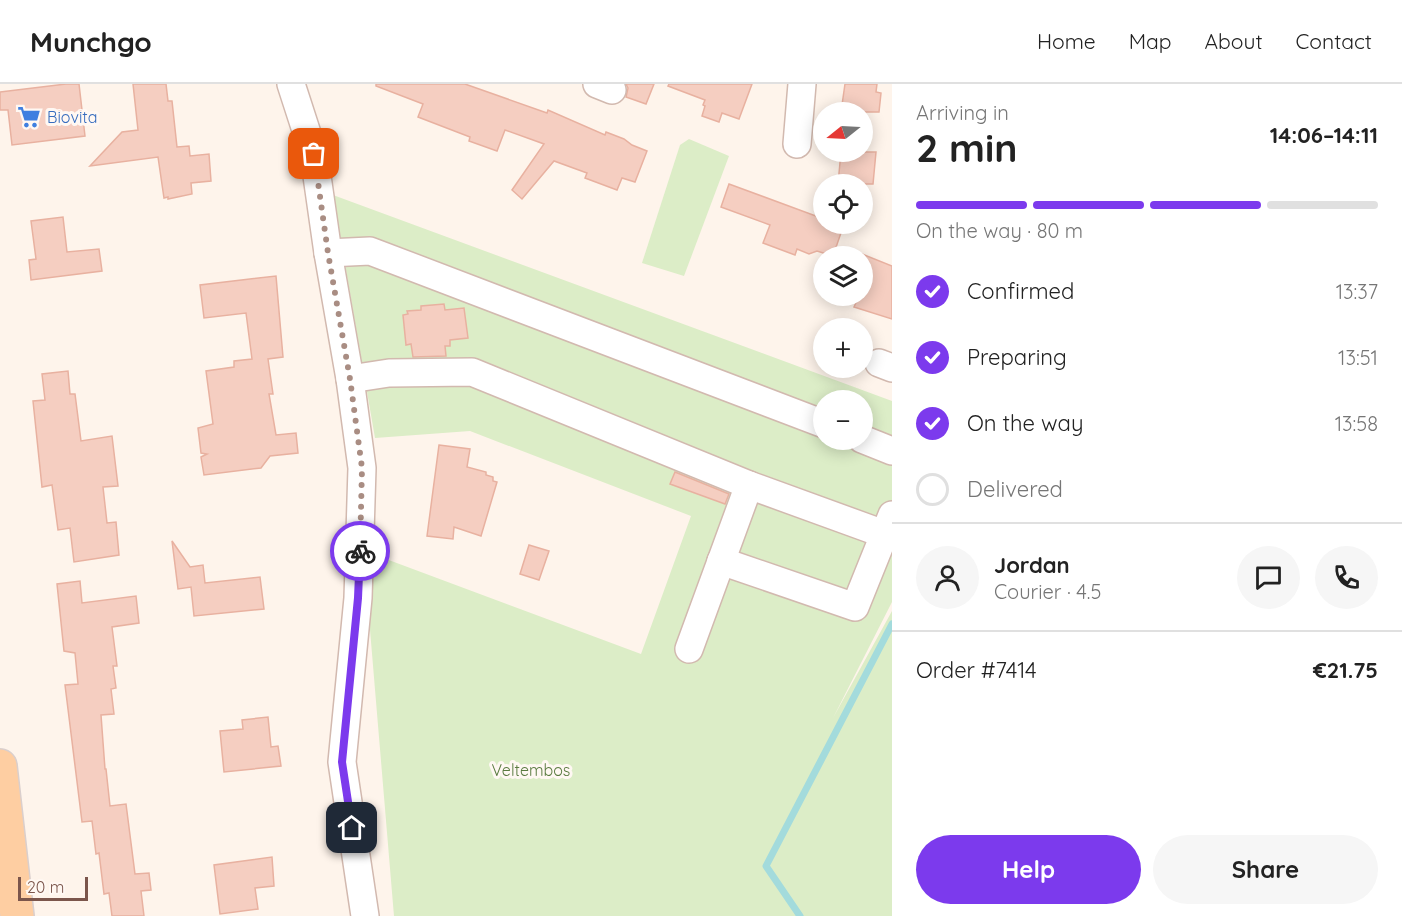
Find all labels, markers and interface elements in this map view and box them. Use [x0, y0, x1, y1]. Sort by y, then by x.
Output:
text: Munchgo [30, 24, 152, 59]
text: Home [1037, 28, 1096, 54]
text: Map [1129, 28, 1172, 54]
text: About [1205, 28, 1263, 54]
text: Contact [1296, 28, 1372, 54]
text: Arriving in [916, 100, 1009, 125]
north arrow [813, 102, 873, 162]
map controls [813, 102, 873, 450]
supermarket icon: Biovita [16, 104, 42, 130]
place label: Biovita [47, 107, 97, 127]
text: 14:06–14:11 [1270, 121, 1378, 149]
text: 2 min [916, 123, 1018, 172]
pin [288, 128, 339, 179]
icon: bag [297, 137, 330, 170]
button: locate [813, 174, 873, 234]
text: On the way · 80 m [916, 218, 1083, 243]
button: layers [813, 246, 873, 306]
icon: check [916, 275, 949, 308]
text: Confirmed [967, 277, 1074, 305]
text: 13:37 [1336, 279, 1378, 304]
button: + [813, 318, 873, 378]
icon: check [916, 341, 949, 374]
text: Preparing [967, 343, 1067, 371]
text: 13:51 [1338, 345, 1378, 370]
button: − [813, 390, 873, 450]
icon: check [916, 407, 949, 440]
text: On the way [967, 409, 1083, 437]
text: 13:58 [1335, 411, 1378, 436]
text: Delivered [967, 475, 1063, 503]
courier [330, 521, 390, 581]
icon: bike [344, 535, 377, 568]
button: person [916, 546, 979, 609]
button: chat [1237, 546, 1300, 609]
button: phone [1315, 546, 1378, 609]
text: Jordan [994, 551, 1070, 579]
text: Courier · 4.5 [994, 579, 1101, 604]
text: Order #7414 [916, 656, 1037, 684]
text: €21.75 [1313, 656, 1378, 684]
park label: Veltembos [492, 760, 570, 780]
pin [326, 802, 377, 853]
icon: home [335, 811, 368, 844]
button: Help [916, 835, 1141, 904]
button: Share [1153, 835, 1378, 904]
scale bar [18, 874, 88, 902]
text: 20 m [27, 877, 64, 897]

